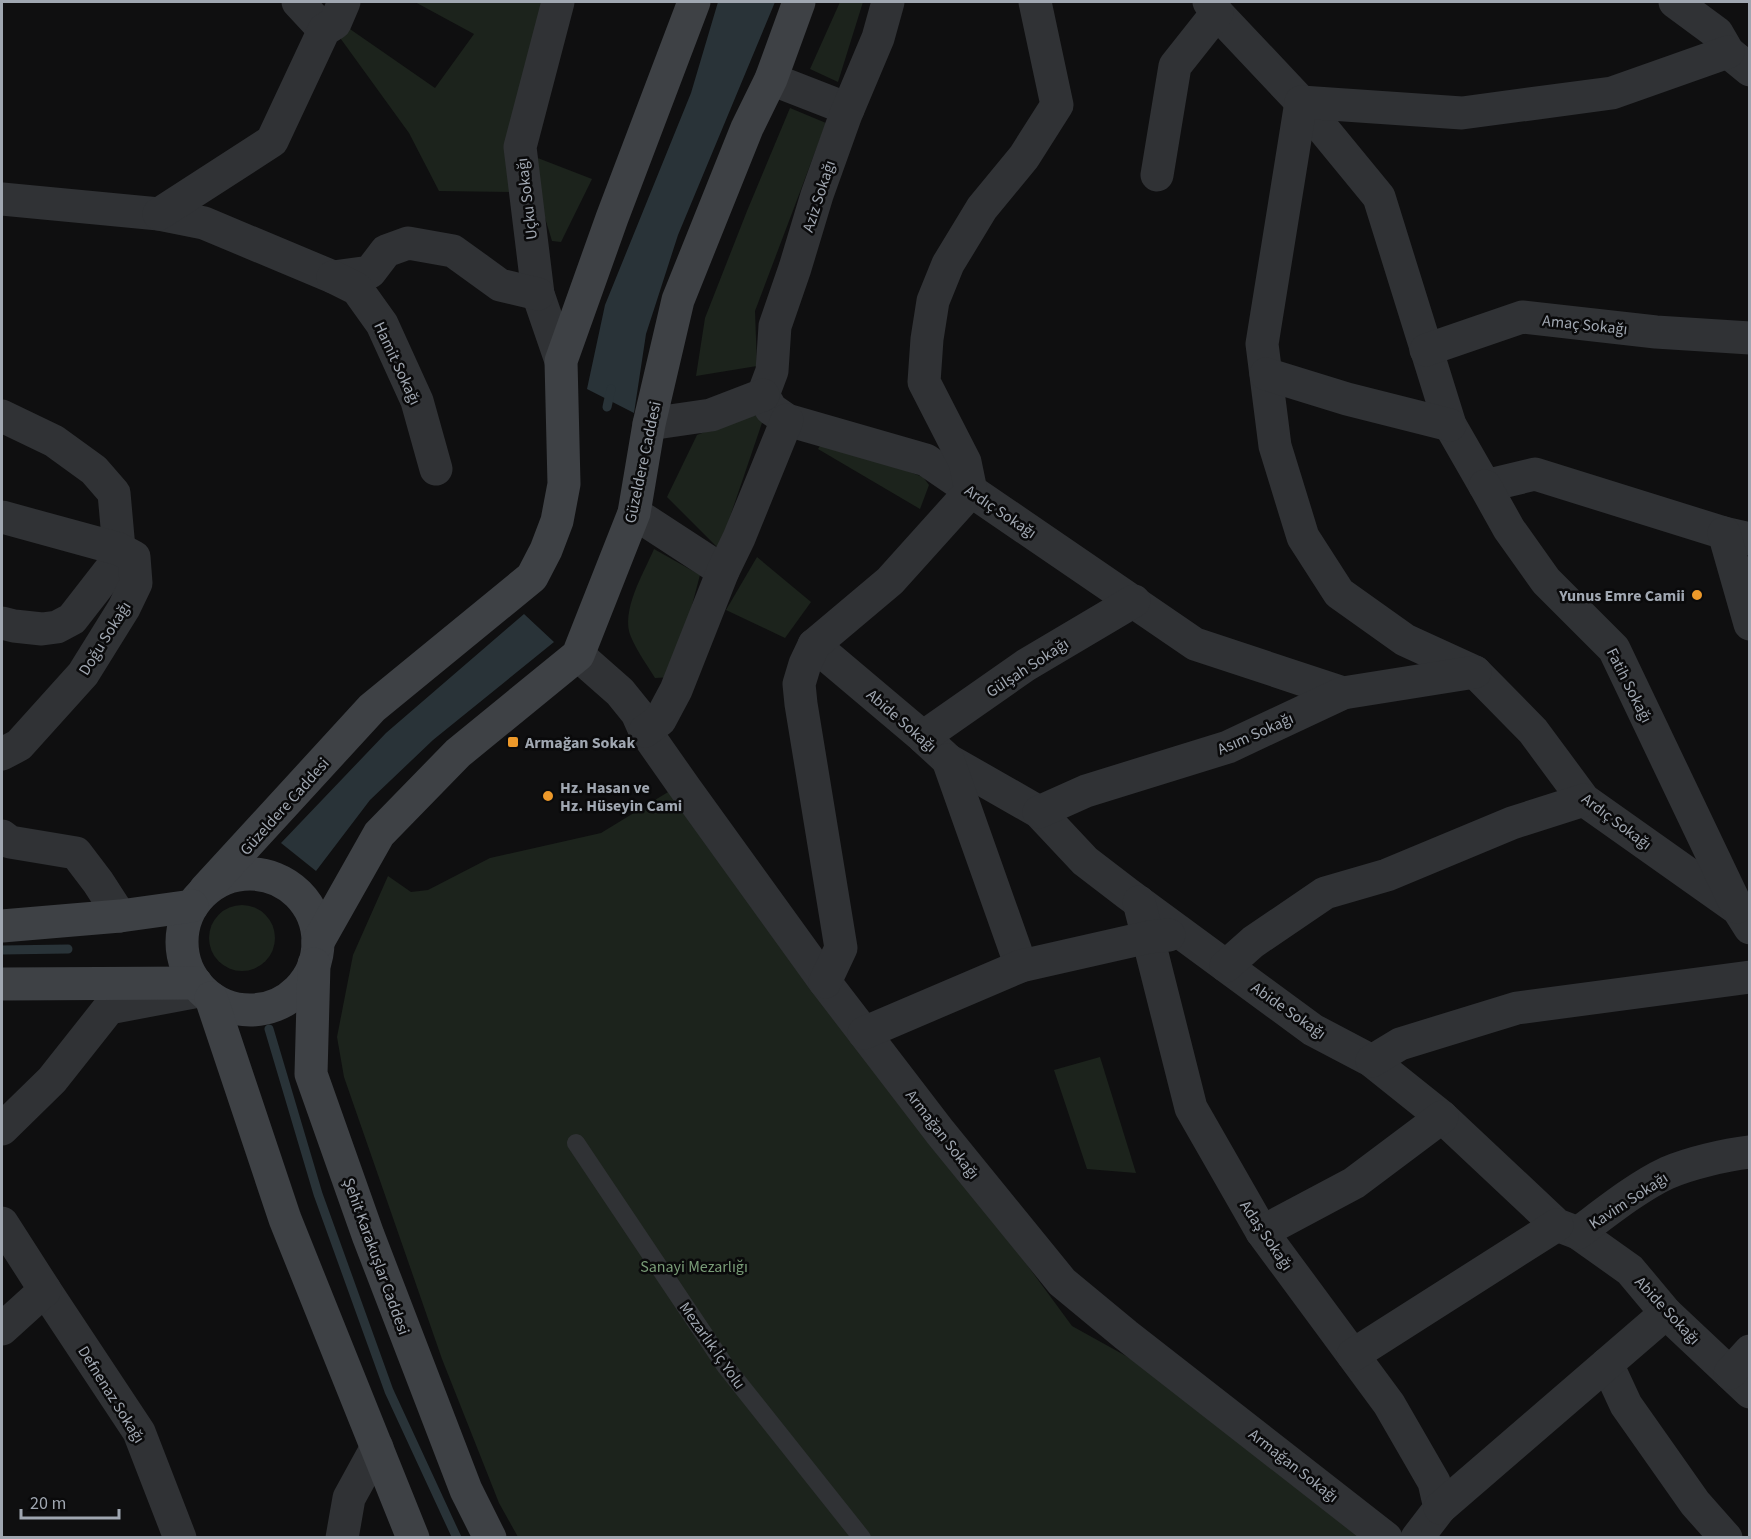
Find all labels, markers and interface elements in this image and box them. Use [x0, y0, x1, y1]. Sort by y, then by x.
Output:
street label: Uçku Sokağı [511, 157, 543, 241]
street label: Aziz Sokağı [797, 157, 841, 235]
street label: Amaç Sokağı [1541, 310, 1629, 340]
street label: Hamit Sokağı [368, 318, 426, 409]
street label: Güzeldere Caddesi [619, 399, 667, 525]
street label: Ardıç Sokağı [960, 480, 1041, 544]
place label: Yunus Emre Camii [1558, 585, 1685, 607]
marker: Yunus Emre Camii [1690, 588, 1704, 602]
street label: Doğu Sokağı [73, 597, 136, 680]
street label: Gülşah Sokağı [982, 633, 1073, 703]
street label: Fatih Sokağı [1601, 644, 1657, 727]
street label: Abide Sokağı [861, 684, 941, 757]
street label: Asım Sokağı [1214, 707, 1297, 760]
place label: Armağan Sokak [524, 732, 636, 754]
marker: Armağan Sokak [506, 735, 520, 749]
street label: Güzeldere Caddesi [235, 753, 334, 860]
place label: Hz. Hasan ve Hz. Hüseyin Cami [560, 777, 682, 817]
street label: Ardıç Sokağı [1577, 788, 1656, 855]
marker: Hz. Hasan ve Hz. Hüseyin Cami [541, 789, 555, 803]
street label: Abide Sokağı [1247, 977, 1330, 1045]
street label: Armağan Sokağı [900, 1085, 984, 1184]
street label: Kavim Sokağı [1585, 1167, 1672, 1235]
street label: Şehit Karakuşlar Caddesi [337, 1175, 415, 1338]
street label: Adaş Sokağı [1235, 1196, 1298, 1275]
park label: Sanayi Mezarlığı [640, 1256, 748, 1278]
street label: Abide Sokağı [1630, 1272, 1705, 1350]
street label: Mezarlık İç Yolu [674, 1298, 750, 1394]
street label: Defnenaz Sokağı [72, 1342, 150, 1447]
street label: Armağan Sokağı [1244, 1424, 1343, 1508]
scale bar [21, 1482, 118, 1520]
text: 20 m [30, 1491, 66, 1516]

